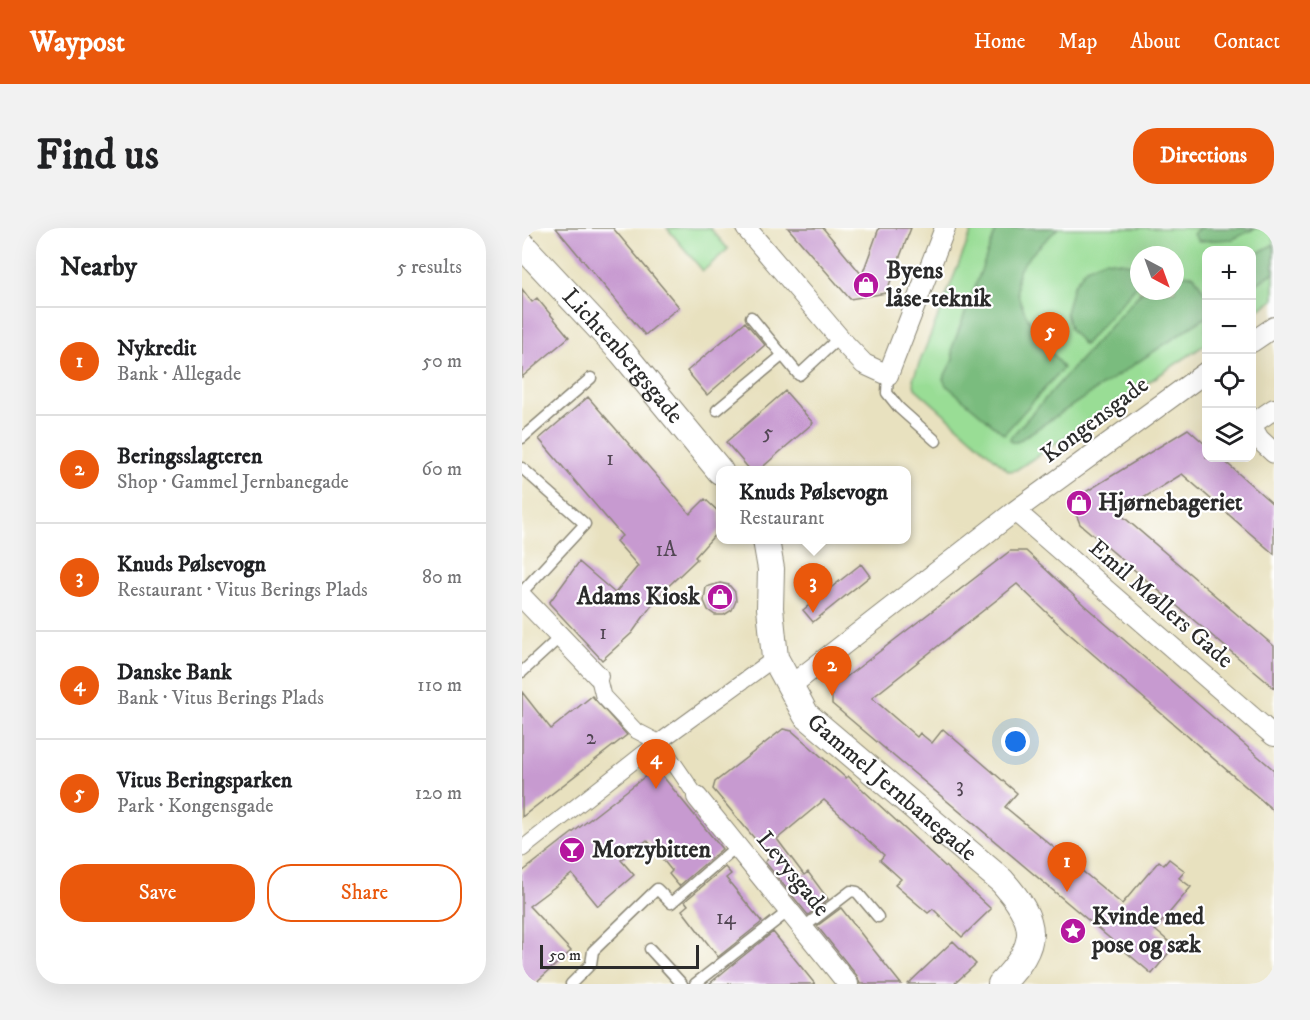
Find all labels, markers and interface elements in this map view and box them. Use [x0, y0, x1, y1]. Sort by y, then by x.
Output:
text: Waypost [30, 25, 125, 60]
text: Home [974, 29, 1026, 55]
text: Map [1059, 29, 1097, 55]
text: About [1130, 29, 1181, 55]
text: Contact [1214, 29, 1280, 55]
button: Directions [1133, 128, 1274, 184]
text: Find us [36, 130, 159, 182]
north arrow [1130, 246, 1184, 300]
map controls [1202, 246, 1256, 462]
button: + [1202, 246, 1256, 300]
text: Nearby [60, 251, 137, 284]
text: 5 results [397, 255, 462, 280]
place label: Byens låse-teknik [885, 256, 992, 314]
shop icon: Byens låse-teknik [851, 270, 881, 300]
street label: Lichtenbergsgade [555, 282, 690, 430]
button: − [1202, 300, 1256, 354]
pin: 5 [1030, 312, 1070, 362]
text: Nykredit [117, 335, 197, 362]
text: 1 [76, 349, 83, 374]
text: 50 m [422, 349, 462, 374]
button: locate [1202, 354, 1256, 408]
text: Bank · Allegade [117, 362, 241, 387]
street label: Kongensgade [1035, 370, 1155, 470]
button: layers [1202, 408, 1256, 462]
house number: 5 [763, 420, 773, 446]
text: Beringsslagteren [117, 443, 262, 470]
house number: 1 [606, 446, 614, 472]
text: 2 [75, 457, 84, 482]
text: 60 m [422, 457, 462, 482]
popup [716, 466, 911, 544]
text: Shop · Gammel Jernbanegade [117, 470, 349, 495]
text: Knuds Pølsevogn [739, 479, 888, 506]
shop icon: Hjørnebageriet [1064, 488, 1094, 518]
place label: Hjørnebageriet [1098, 488, 1243, 518]
text: Restaurant [739, 506, 824, 531]
street label: Emil Møllers Gade [1082, 533, 1240, 675]
house number: 1A [655, 537, 677, 563]
text: Knuds Pølsevogn [117, 551, 266, 578]
pin: 3 [794, 564, 832, 613]
text: 3 [76, 565, 83, 590]
text: 80 m [422, 565, 462, 590]
text: Restaurant · Vitus Berings Plads [117, 578, 368, 603]
place label: Adams Kiosk [576, 582, 701, 612]
shop icon: Adams Kiosk [705, 582, 735, 612]
house number: 1 [599, 620, 607, 646]
pin: 2 [812, 646, 852, 696]
text: Danske Bank [117, 659, 232, 686]
text: 4 [74, 673, 85, 698]
text: 110 m [417, 673, 462, 698]
text: Bank · Vitus Berings Plads [117, 686, 324, 711]
street label: Gammel Jernbanegade [801, 707, 983, 868]
house number: 2 [586, 725, 597, 751]
your location [1001, 727, 1030, 756]
pin: 4 [636, 740, 676, 789]
text: Vitus Beringsparken [117, 767, 292, 794]
house number: 3 [956, 773, 964, 799]
text: 5 [75, 781, 84, 806]
text: 120 m [415, 781, 462, 806]
text: Park · Kongensgade [117, 794, 273, 819]
street label: Levysgade [750, 825, 836, 923]
bar icon: Morzybitten [557, 835, 587, 865]
place label: Morzybitten [592, 835, 711, 865]
pin: 1 [1048, 842, 1086, 892]
button: Save [60, 864, 255, 922]
button: Share [267, 864, 462, 922]
place label: Kvinde med pose og sæk [1091, 902, 1205, 960]
house number: 14 [716, 905, 737, 931]
place icon: Kvinde med pose og sæk [1058, 916, 1088, 946]
scale bar [540, 942, 699, 970]
text: 50 m [549, 945, 581, 965]

